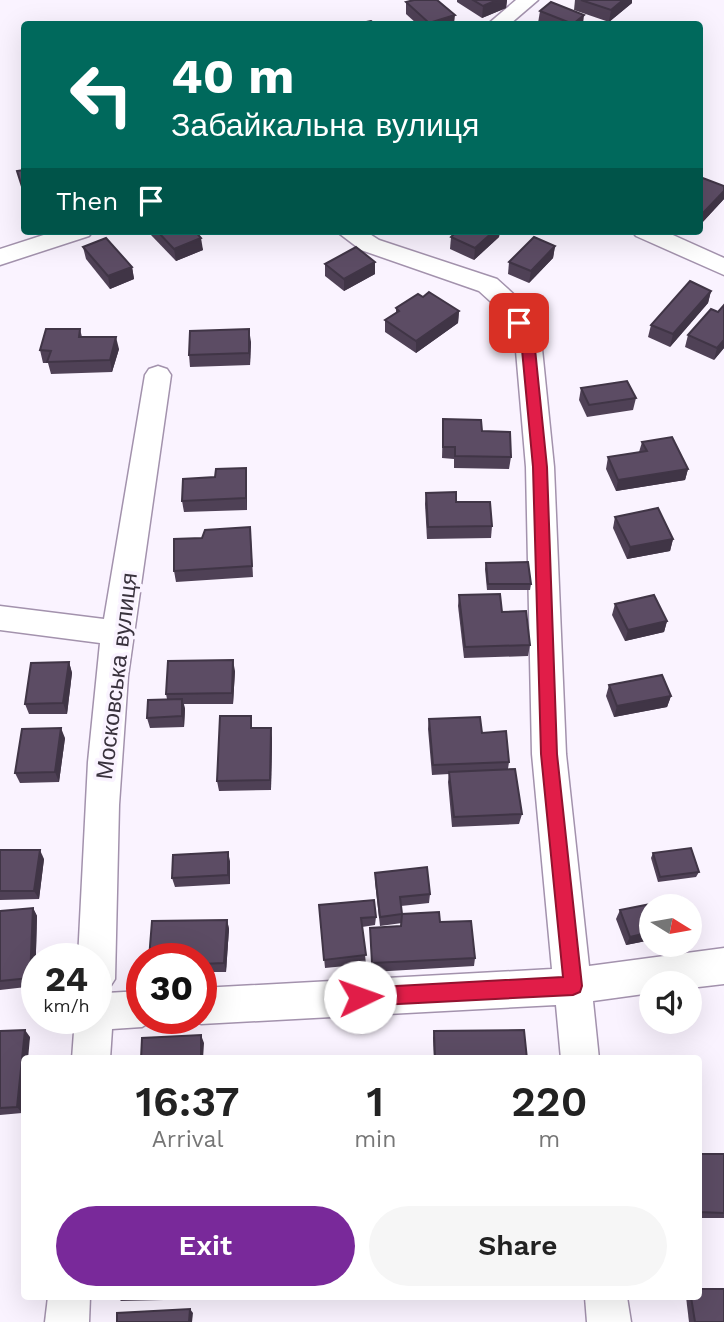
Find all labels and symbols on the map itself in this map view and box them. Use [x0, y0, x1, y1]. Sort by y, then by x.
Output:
pin [489, 293, 549, 353]
street label: Московська вулиця [91, 571, 143, 781]
north arrow [639, 894, 702, 957]
speed limit sign: 30 [126, 943, 217, 1034]
position arrow [323, 960, 397, 1034]

